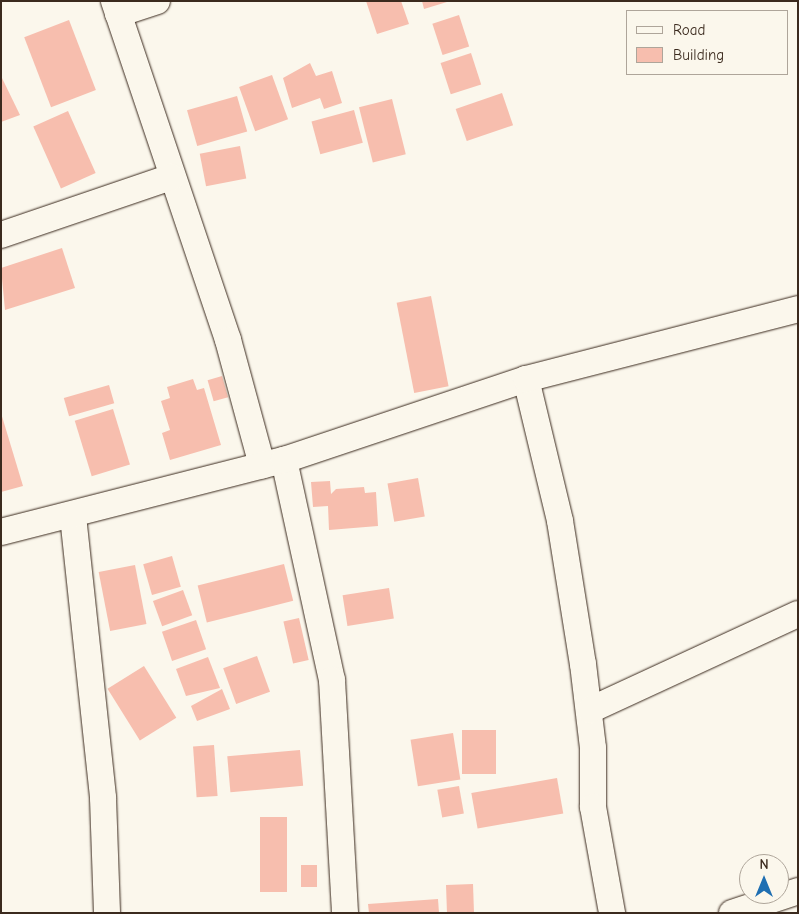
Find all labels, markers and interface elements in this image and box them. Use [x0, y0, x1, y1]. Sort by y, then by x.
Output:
legend [626, 10, 789, 75]
text: Road [673, 21, 705, 39]
text: Building [673, 46, 724, 64]
north arrow [739, 854, 789, 904]
text: N [759, 856, 769, 873]

